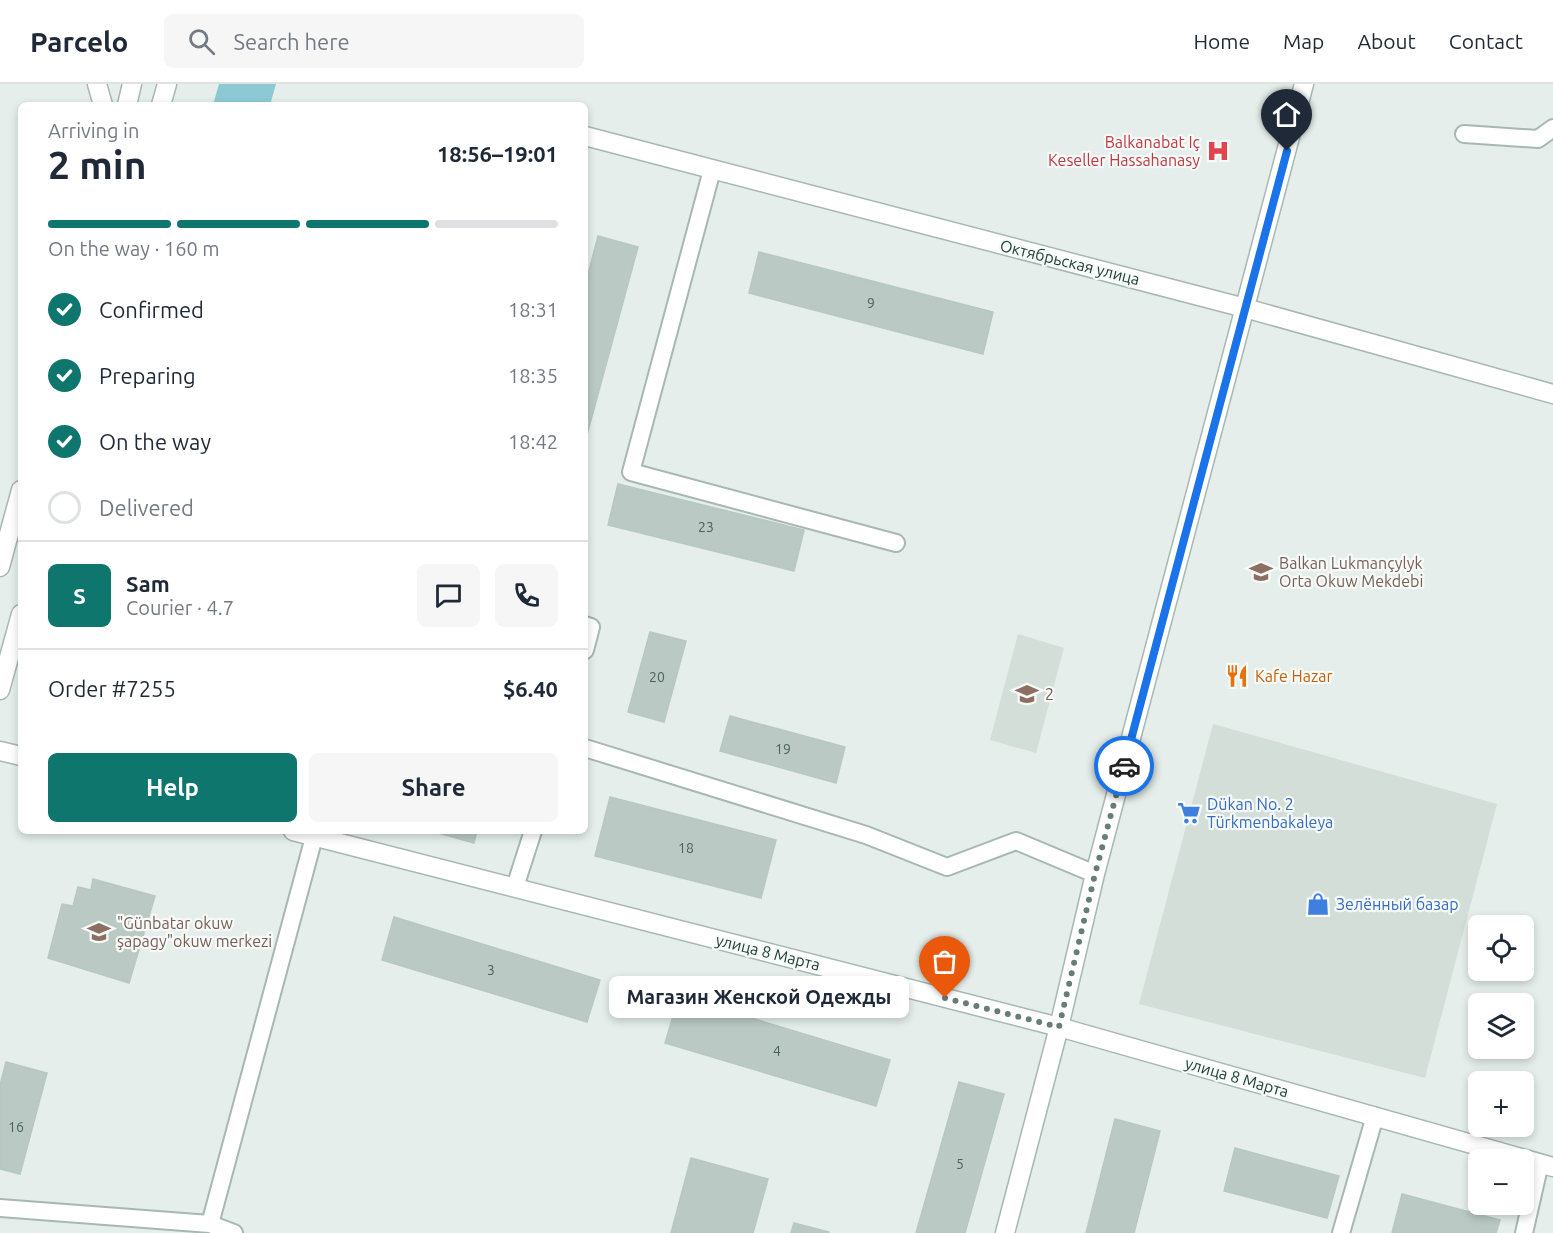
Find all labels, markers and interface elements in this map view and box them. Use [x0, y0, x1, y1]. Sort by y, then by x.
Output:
search box [164, 14, 584, 68]
icon: search [185, 25, 218, 58]
text: Parcelo [30, 26, 128, 57]
text: Search here [233, 29, 350, 54]
text: Home [1193, 29, 1250, 53]
text: Map [1283, 29, 1324, 53]
text: About [1357, 29, 1416, 53]
text: Contact [1449, 29, 1523, 53]
pin [1261, 89, 1312, 151]
icon: home [1270, 98, 1303, 131]
text: Arriving in [48, 119, 139, 142]
place label: Balkanabat Iç Keseller Hassahanasy [1048, 133, 1201, 169]
hospital icon: Balkanabat Iç Keseller Hassahanasy [1205, 138, 1231, 164]
text: 18:56–19:01 [437, 141, 558, 166]
text: 2 min [48, 143, 147, 186]
street label: Октябрьская улица [998, 236, 1142, 288]
text: On the way · 160 m [48, 237, 220, 260]
icon: check [48, 293, 81, 326]
house number: 9 [867, 295, 875, 311]
text: Confirmed [99, 297, 204, 322]
text: 18:31 [508, 298, 558, 321]
icon: check [48, 359, 81, 392]
text: Preparing [99, 363, 196, 388]
text: 18:35 [508, 364, 558, 387]
icon: check [48, 425, 81, 458]
text: On the way [99, 429, 211, 454]
text: 18:42 [508, 430, 558, 453]
text: Delivered [99, 495, 194, 520]
house number: 23 [698, 519, 714, 535]
place label: Balkan Lukmançylyk Orta Okuw Mekdebi [1279, 554, 1423, 590]
school or university icon: Balkan Lukmançylyk Orta Okuw Mekdebi [1248, 559, 1274, 585]
button: chat [417, 564, 480, 627]
button: phone [495, 564, 558, 627]
text: Sam [126, 571, 170, 596]
text: S [73, 583, 86, 608]
text: Courier · 4.7 [126, 596, 234, 619]
restaurant icon: Kafe Hazar [1224, 663, 1250, 689]
place label: Kafe Hazar [1255, 667, 1333, 685]
house number: 20 [649, 669, 665, 685]
text: Order #7255 [48, 676, 176, 701]
text: $6.40 [503, 676, 558, 701]
school or university icon: 2 [1014, 681, 1040, 707]
place label: 2 [1045, 685, 1054, 703]
courier [1094, 736, 1154, 796]
house number: 19 [775, 741, 791, 757]
icon: car [1108, 750, 1141, 783]
button: Help [48, 753, 297, 822]
button: Share [309, 753, 558, 822]
place label: Dükan No. 2 Türkmenbakaleya [1207, 795, 1333, 831]
supermarket icon: Dükan No. 2 Türkmenbakaleya [1176, 800, 1202, 826]
house number: 18 [678, 840, 694, 856]
shop icon: Зелённый базар [1305, 891, 1331, 917]
place label: Зелённый базар [1336, 895, 1459, 913]
place label: "Günbatar okuw şapagy"okuw merkezi [117, 914, 272, 950]
map controls [1468, 915, 1534, 1215]
button: locate [1468, 915, 1534, 981]
school or university icon: "Günbatar okuw şapagy"okuw merkezi [86, 919, 112, 945]
street label: улица 8 Марта [714, 930, 822, 974]
pin [919, 936, 970, 998]
icon: bag [928, 945, 961, 978]
house number: 3 [487, 962, 495, 978]
callout: Магазин Женской Одежды [609, 977, 909, 1019]
text: Магазин Женской Одежды [627, 985, 891, 1008]
button: layers [1468, 993, 1534, 1059]
house number: 4 [773, 1043, 781, 1059]
street label: улица 8 Марта [1183, 1054, 1291, 1100]
button: + [1468, 1071, 1534, 1137]
house number: 16 [8, 1119, 24, 1135]
button: − [1468, 1149, 1534, 1215]
house number: 5 [956, 1156, 964, 1172]

